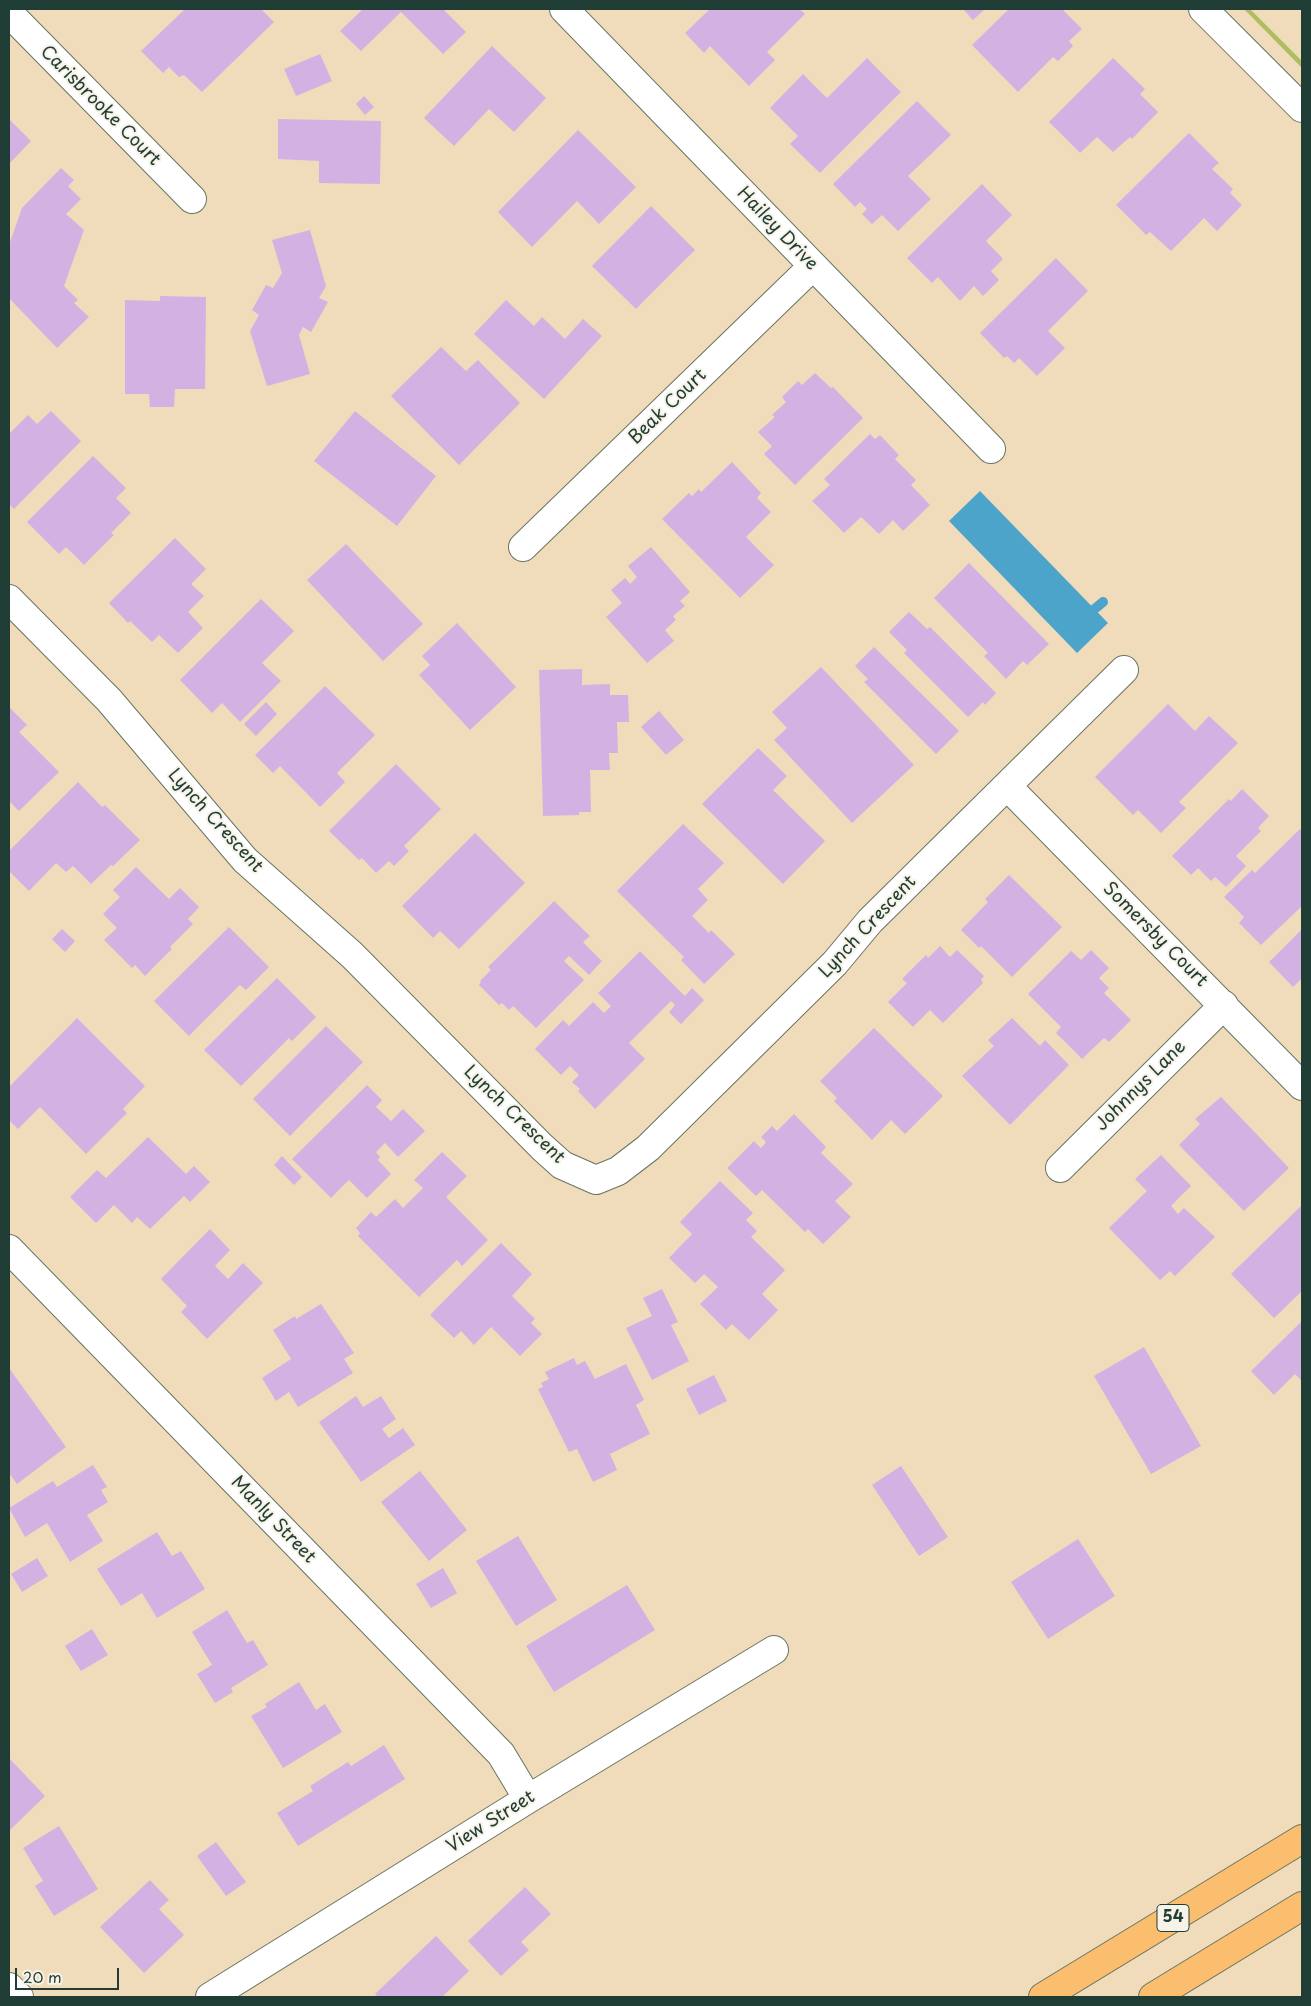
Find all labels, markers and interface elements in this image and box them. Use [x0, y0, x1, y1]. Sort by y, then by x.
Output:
street label: Carisbrooke Court [35, 41, 165, 171]
street label: Hailey Drive [732, 183, 822, 275]
street label: Beak Court [625, 365, 711, 449]
street label: Lynch Crescent [163, 765, 267, 877]
street label: Lynch Crescent [815, 871, 921, 983]
street label: Somersby Court [1098, 878, 1212, 992]
street label: Johnnys Lane [1091, 1036, 1191, 1136]
street label: Lynch Crescent [459, 1061, 569, 1169]
street label: Manly Street [226, 1472, 320, 1568]
street label: View Street [443, 1786, 539, 1858]
road number: 54 [1157, 1905, 1189, 1932]
scale bar [18, 1958, 121, 1990]
text: 20 m [23, 1965, 62, 1988]

